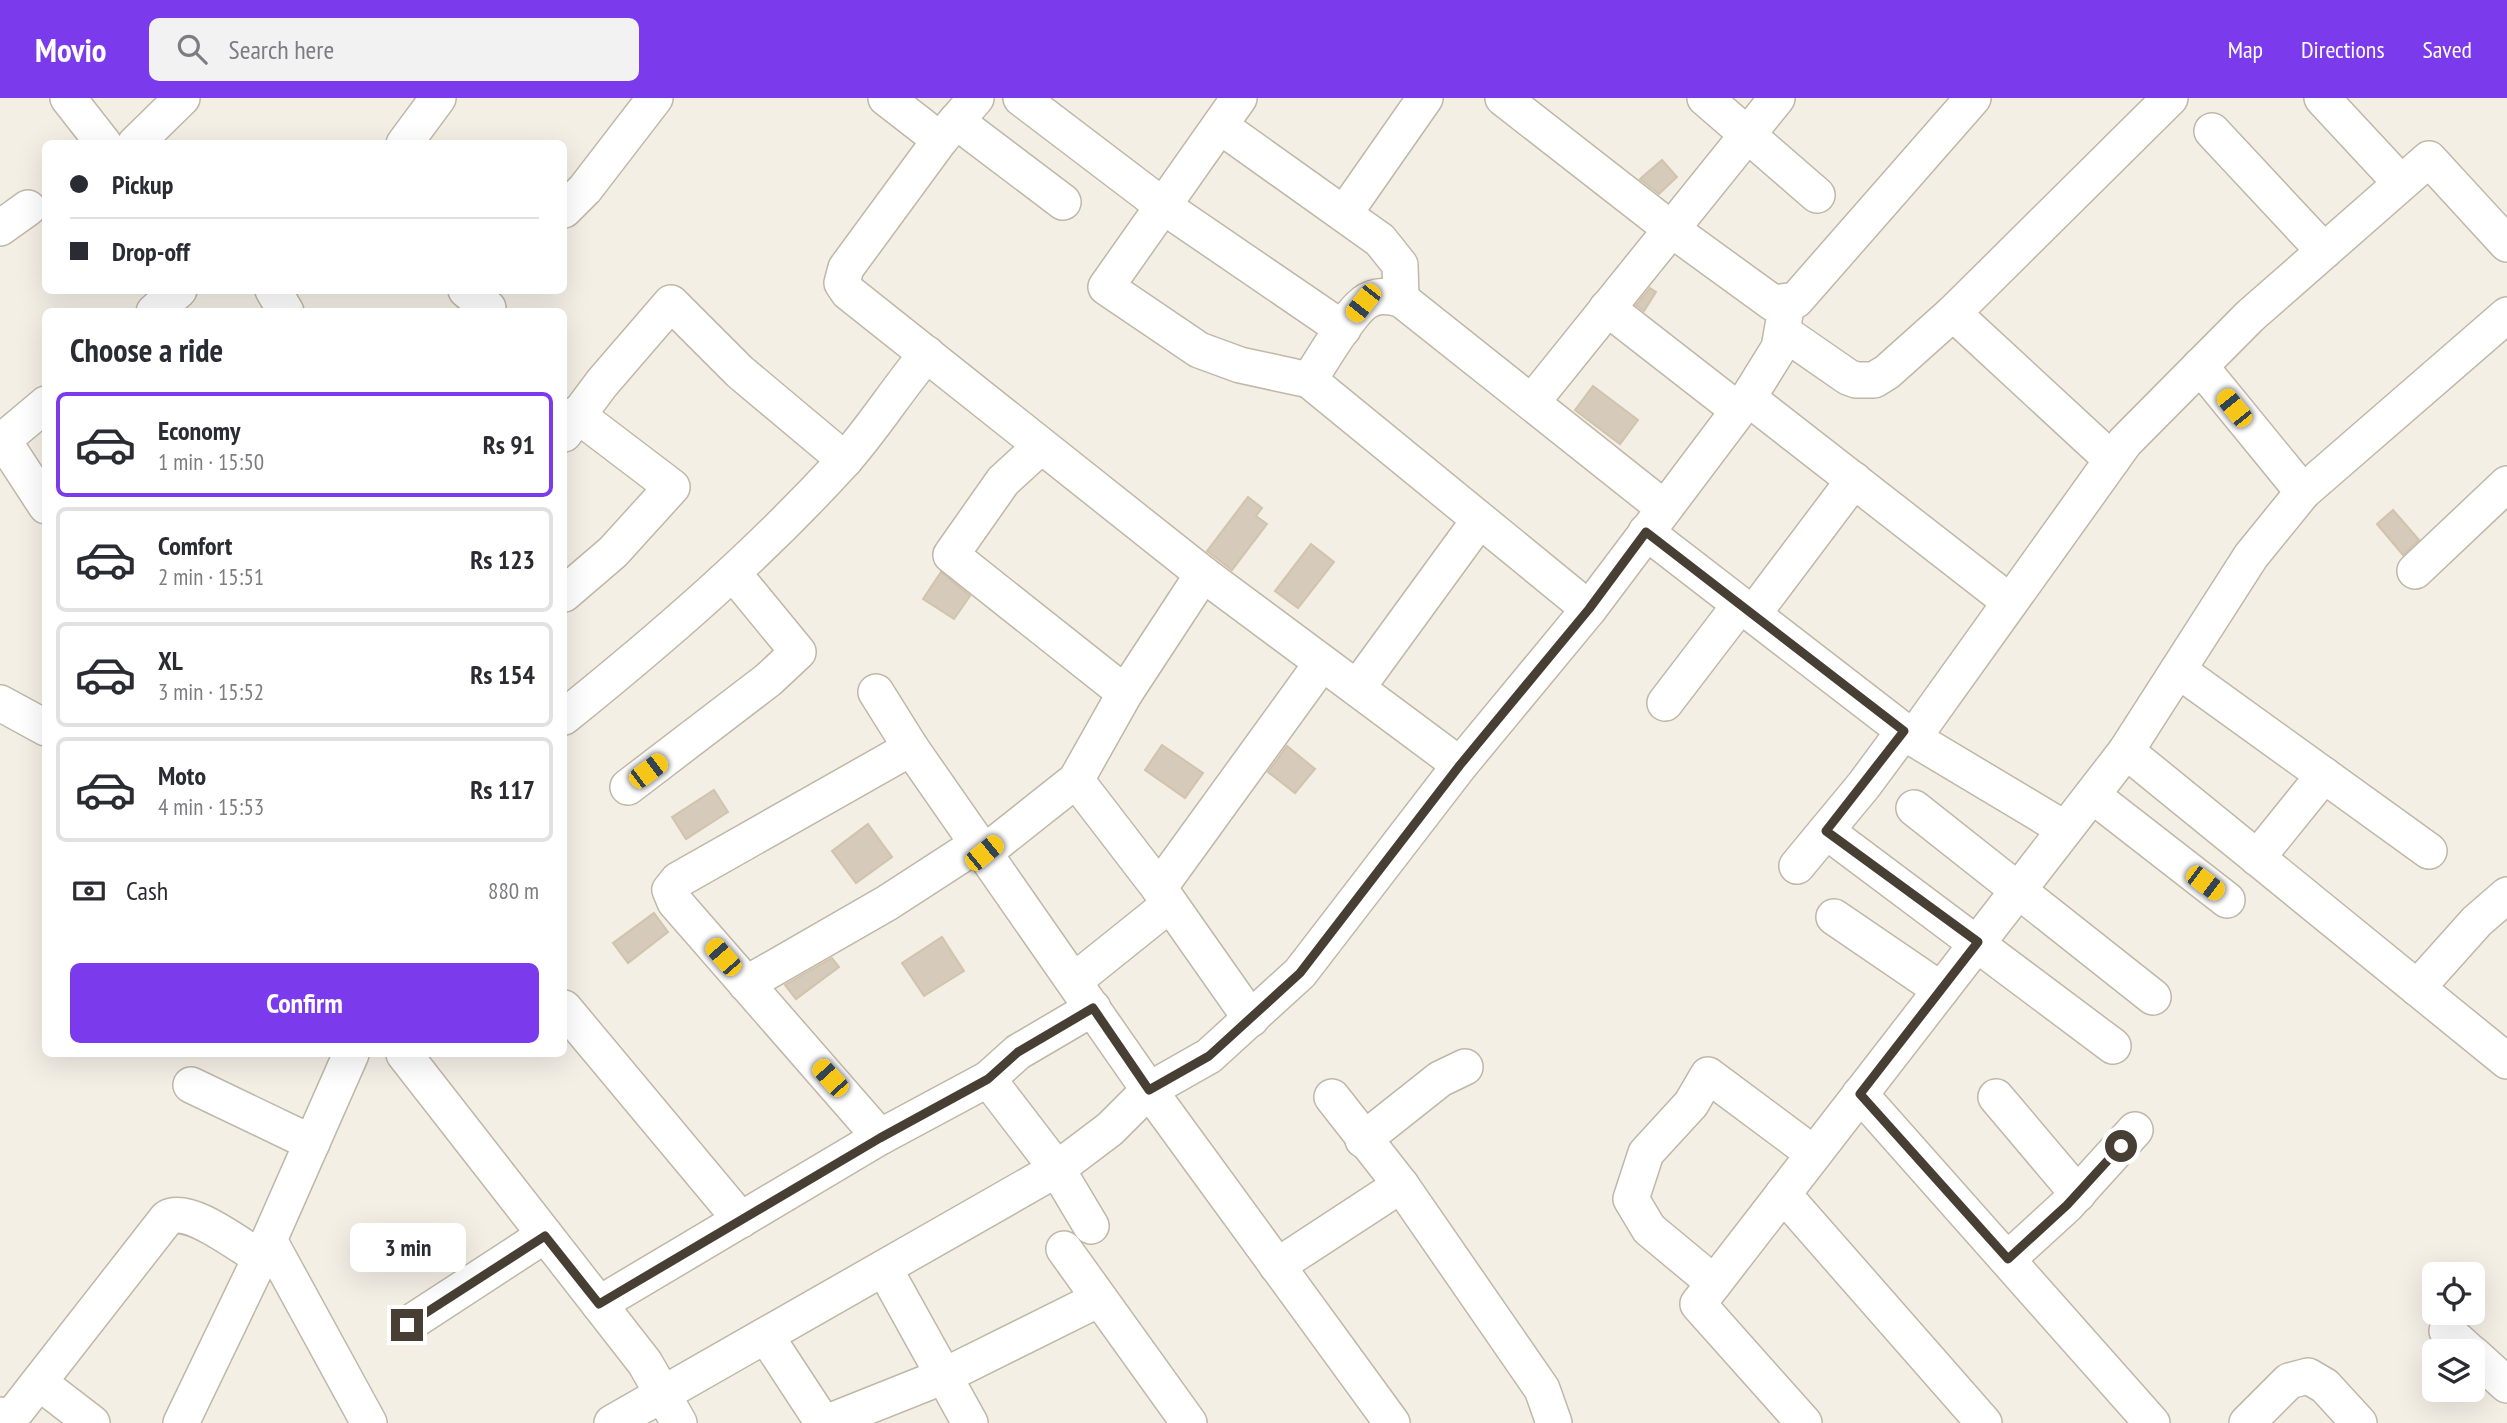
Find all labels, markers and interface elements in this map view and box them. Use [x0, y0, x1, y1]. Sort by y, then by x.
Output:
search box [149, 18, 639, 81]
text: Movio [35, 28, 107, 71]
icon: search [173, 30, 211, 68]
text: Search here [229, 33, 334, 66]
text: Map [2228, 34, 2263, 65]
text: Directions [2301, 34, 2385, 65]
text: Saved [2423, 34, 2472, 65]
text: Pickup [112, 168, 173, 201]
text: Drop-off [112, 235, 190, 268]
car [1342, 280, 1385, 326]
text: Choose a ride [70, 329, 223, 371]
car [2213, 385, 2256, 431]
icon: car [74, 413, 137, 476]
text: Economy [158, 414, 240, 447]
text: Rs 91 [483, 428, 535, 461]
text: 1 min · 15:50 [158, 447, 264, 476]
icon: car [74, 528, 137, 591]
text: Comfort [158, 529, 232, 562]
text: Rs 123 [470, 543, 535, 576]
text: 2 min · 15:51 [158, 562, 264, 591]
icon: car [74, 643, 137, 706]
text: XL [158, 644, 183, 677]
text: Rs 154 [470, 658, 535, 691]
text: 3 min · 15:52 [158, 677, 264, 706]
car [625, 750, 672, 792]
icon: car [74, 758, 137, 821]
text: Moto [158, 759, 206, 792]
text: Rs 117 [470, 773, 535, 806]
text: 4 min · 15:53 [158, 792, 264, 821]
car [962, 832, 1007, 874]
car [2182, 862, 2229, 904]
icon: cash [70, 872, 108, 910]
text: Cash [126, 874, 168, 907]
text: 880 m [488, 876, 539, 905]
car [702, 934, 745, 980]
button: Confirm [70, 963, 539, 1043]
car [809, 1055, 852, 1101]
route start [2105, 1130, 2137, 1162]
callout: 3 min [349, 1224, 465, 1272]
text: 3 min [385, 1233, 431, 1262]
map controls [2422, 1262, 2485, 1402]
button: locate [2422, 1262, 2485, 1325]
route end [391, 1309, 423, 1341]
button: layers [2422, 1339, 2485, 1402]

